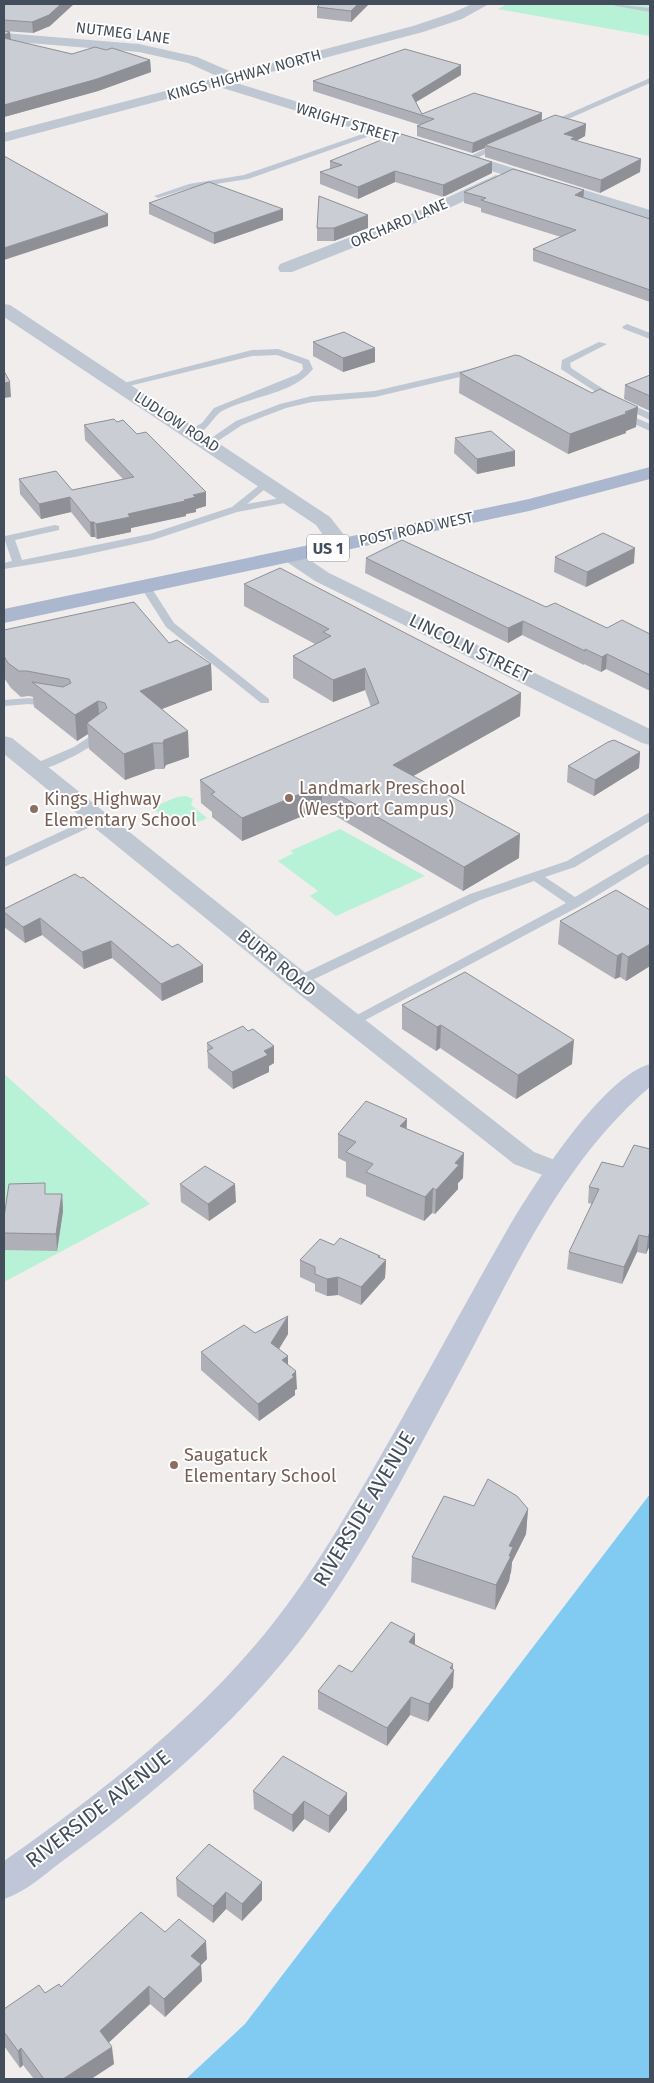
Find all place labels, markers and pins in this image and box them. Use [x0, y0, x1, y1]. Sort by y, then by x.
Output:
place label: Landmark Preschool (Westport Campus) [299, 777, 465, 820]
place label: Kings Highway Elementary School [44, 788, 196, 831]
marker: Landmark Preschool (Westport Campus) [283, 792, 295, 804]
marker: Kings Highway Elementary School [28, 803, 40, 815]
place label: Saugatuck Elementary School [184, 1444, 336, 1487]
marker: Saugatuck Elementary School [168, 1459, 180, 1471]

